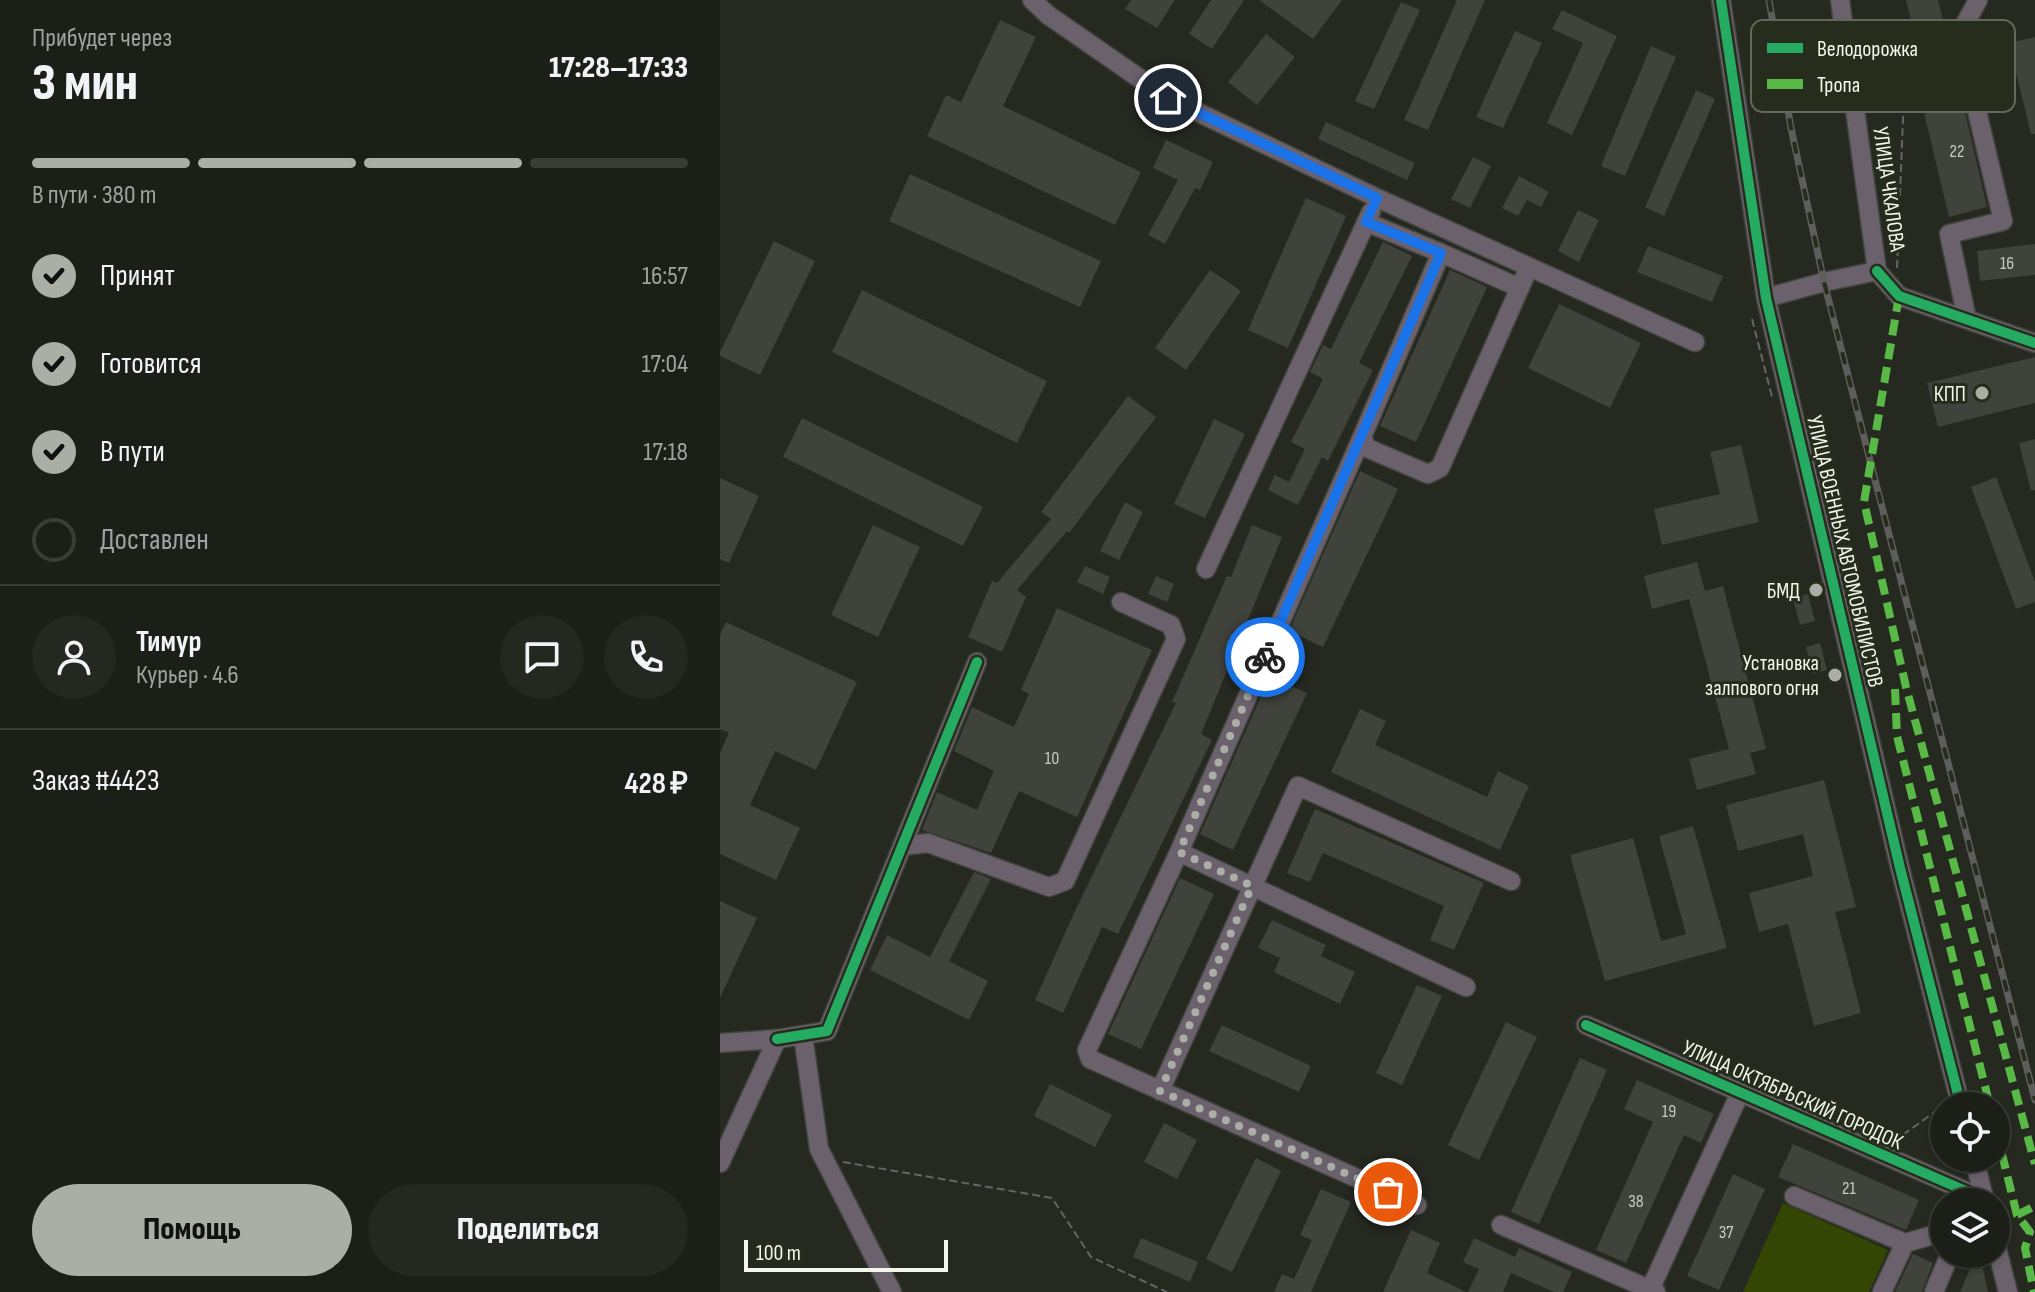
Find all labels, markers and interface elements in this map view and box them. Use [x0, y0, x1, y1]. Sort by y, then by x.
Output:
legend [1751, 20, 2015, 112]
text: Прибудет через [32, 23, 172, 54]
text: Велодорожка [1817, 36, 1918, 63]
text: 17:28–17:33 [549, 50, 688, 86]
text: 3 мин [32, 52, 138, 115]
pin [1134, 64, 1202, 132]
text: Тропа [1817, 72, 1860, 99]
icon: home [1146, 76, 1190, 120]
street label: УЛИЦА ЧКАЛОВА [1866, 125, 1911, 254]
house number: 22 [1950, 141, 1964, 162]
text: В пути · 380 m [32, 180, 156, 211]
house number: 16 [2000, 253, 2014, 274]
icon: check [32, 254, 76, 298]
text: Принят [100, 258, 175, 294]
text: 16:57 [642, 261, 688, 292]
icon: check [32, 342, 76, 386]
text: Готовится [100, 346, 201, 382]
text: 17:04 [641, 349, 688, 380]
place label: КПП [1934, 381, 1966, 408]
marker: КПП [1973, 384, 1991, 402]
street label: УЛИЦА ВОЕННЫХ АВТОМОБИЛИСТОВ [1800, 413, 1889, 690]
icon: check [32, 430, 76, 474]
text: В пути [100, 434, 165, 470]
text: 17:18 [643, 437, 688, 468]
text: Доставлен [100, 522, 209, 558]
place label: БМД [1767, 578, 1800, 605]
marker: БМД [1807, 581, 1825, 599]
button: person [32, 615, 116, 699]
button: chat [500, 615, 584, 699]
button: phone [604, 615, 688, 699]
courier [1225, 617, 1305, 697]
text: Тимур [136, 624, 201, 660]
icon: bike [1243, 635, 1287, 679]
place label: Установка залпового огня [1705, 650, 1819, 702]
text: Курьер · 4.6 [136, 660, 239, 691]
marker: Установка залпового огня [1826, 666, 1844, 684]
house number: 10 [1045, 748, 1059, 769]
text: Заказ #4423 [32, 763, 160, 799]
text: 428 ₽ [625, 766, 688, 802]
street label: УЛИЦА ОКТЯБРЬСКИЙ ГОРОДОК [1678, 1035, 1907, 1156]
map controls [1930, 1092, 2010, 1268]
button: locate [1930, 1092, 2010, 1172]
house number: 19 [1662, 1101, 1676, 1122]
pin [1354, 1158, 1422, 1226]
icon: bag [1366, 1170, 1410, 1214]
house number: 21 [1842, 1178, 1857, 1199]
button: Помощь [32, 1184, 352, 1276]
button: Поделиться [368, 1184, 688, 1276]
button: layers [1930, 1188, 2010, 1268]
house number: 38 [1628, 1191, 1644, 1212]
house number: 37 [1719, 1222, 1734, 1243]
scale bar [744, 1236, 948, 1272]
text: 100 m [756, 1240, 801, 1267]

